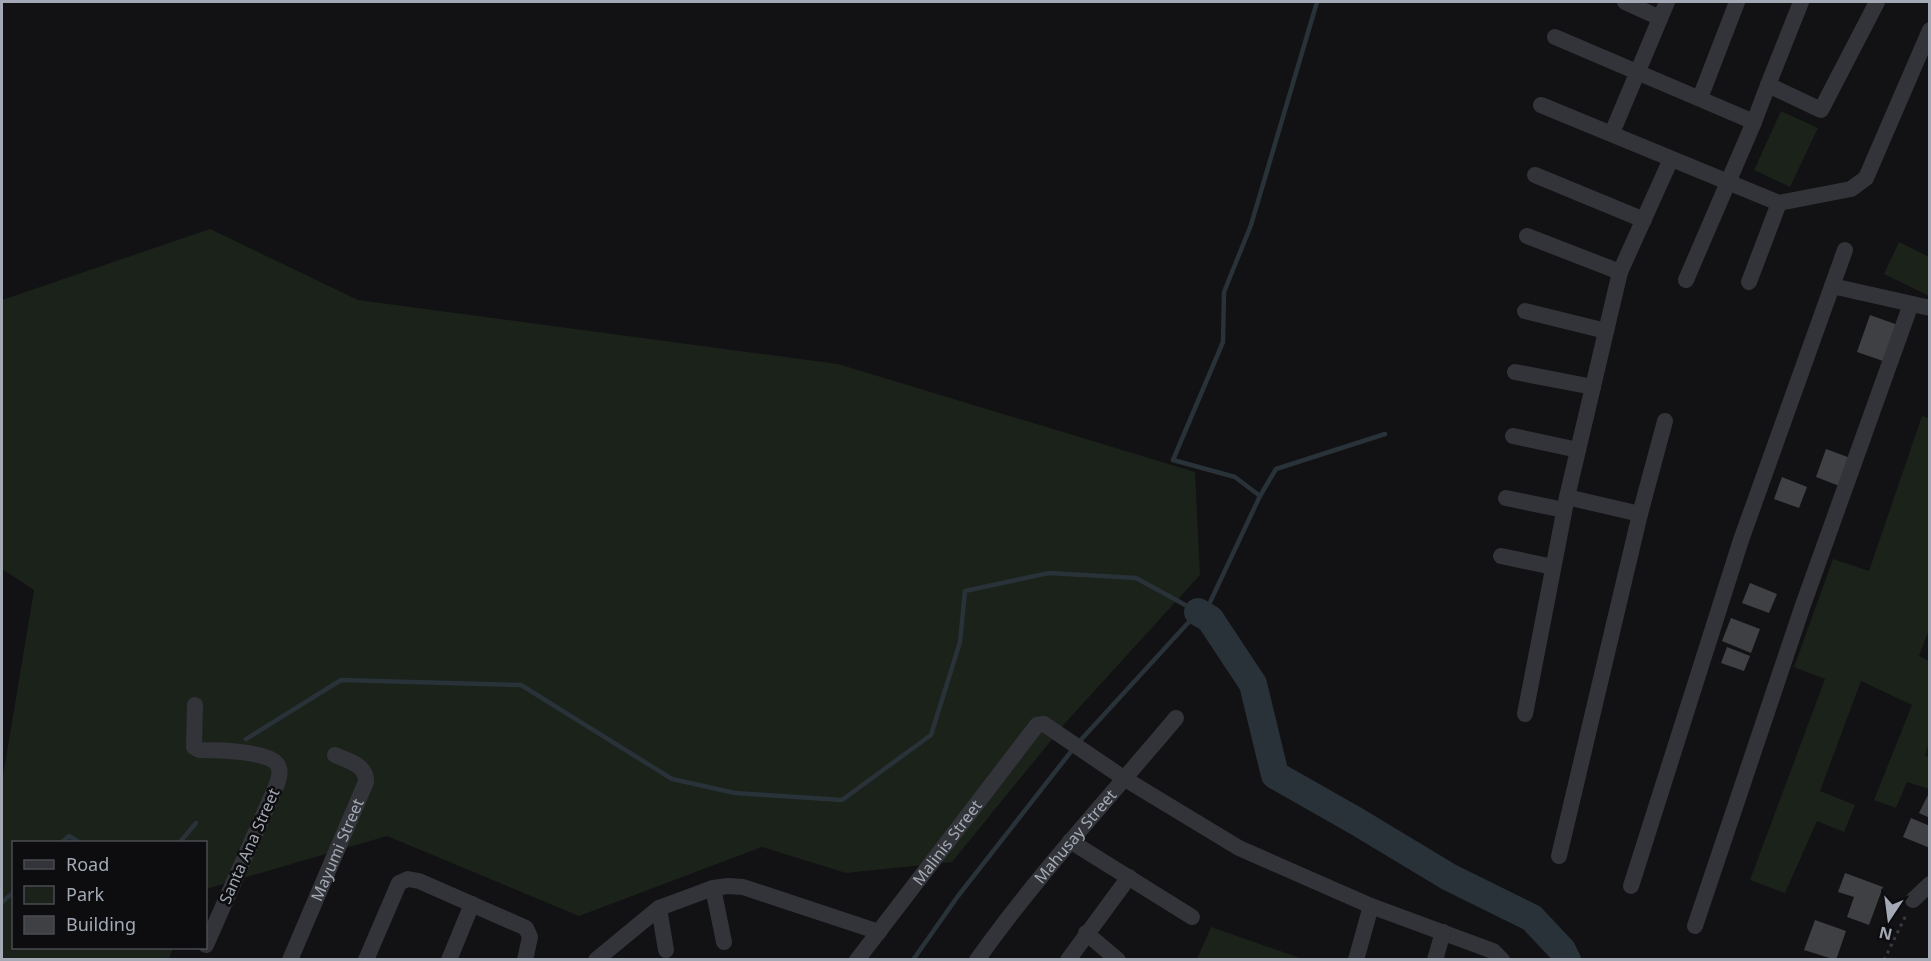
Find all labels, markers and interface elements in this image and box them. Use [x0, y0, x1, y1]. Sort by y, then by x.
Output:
street label: Santa Ana Street [214, 784, 284, 907]
street label: Mahusay Street [1029, 784, 1121, 888]
street label: Mayumi Street [305, 795, 369, 904]
street label: Malinis Street [907, 795, 987, 890]
legend [12, 841, 207, 949]
text: Road [66, 852, 109, 876]
text: Park [66, 882, 104, 906]
north arrow [1859, 889, 1919, 949]
text: Building [66, 912, 136, 936]
text: N [1877, 921, 1894, 946]

